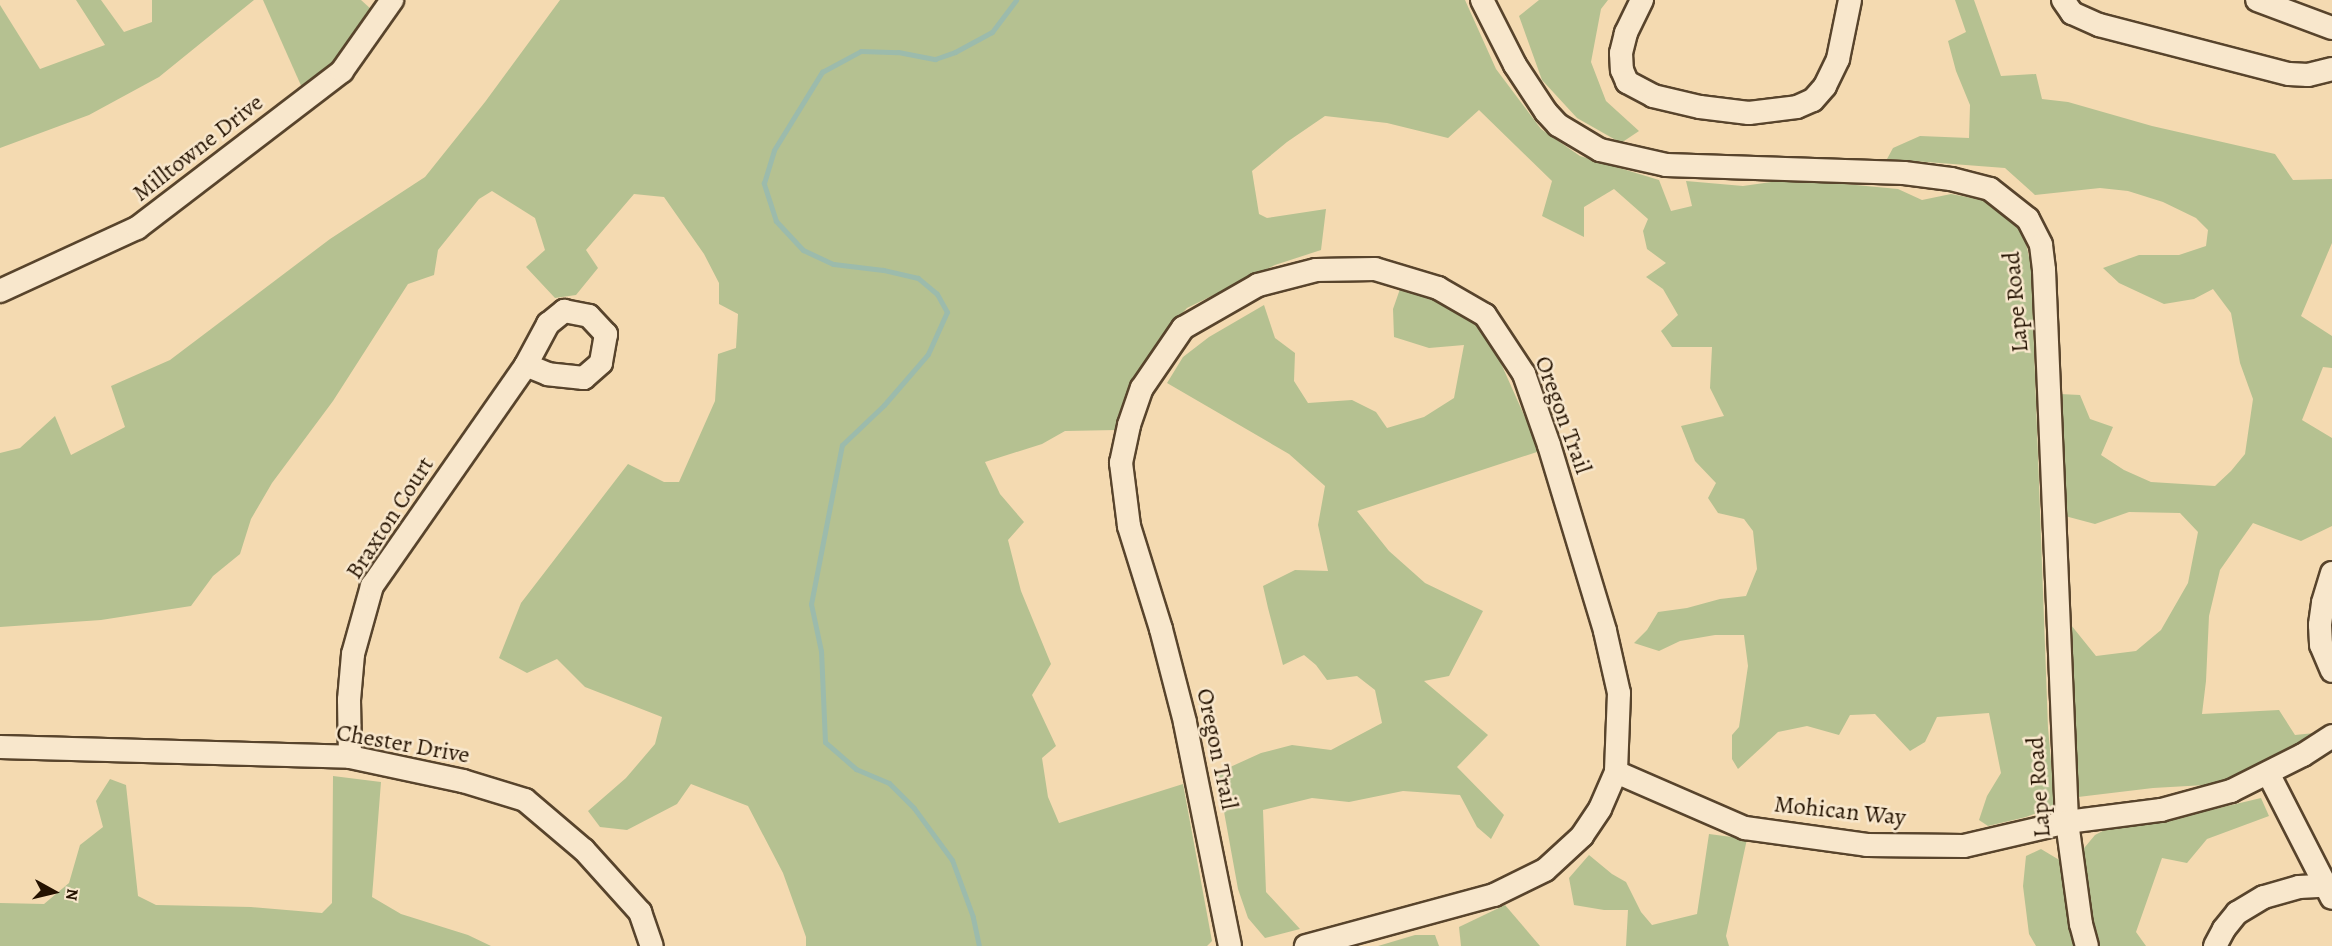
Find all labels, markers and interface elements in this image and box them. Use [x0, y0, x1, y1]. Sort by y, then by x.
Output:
street label: Milltowne Drive [127, 88, 269, 208]
street label: Lape Road [1997, 250, 2035, 354]
street label: Oregon Trail [1528, 352, 1598, 478]
street label: Braxton Court [340, 451, 440, 585]
street label: Oregon Trail [1190, 686, 1244, 812]
street label: Chester Drive [334, 718, 472, 770]
street label: Lape Road [2021, 735, 2057, 839]
street label: Mohican Way [1773, 790, 1907, 832]
north arrow [24, 862, 84, 922]
text: N [60, 887, 84, 902]

